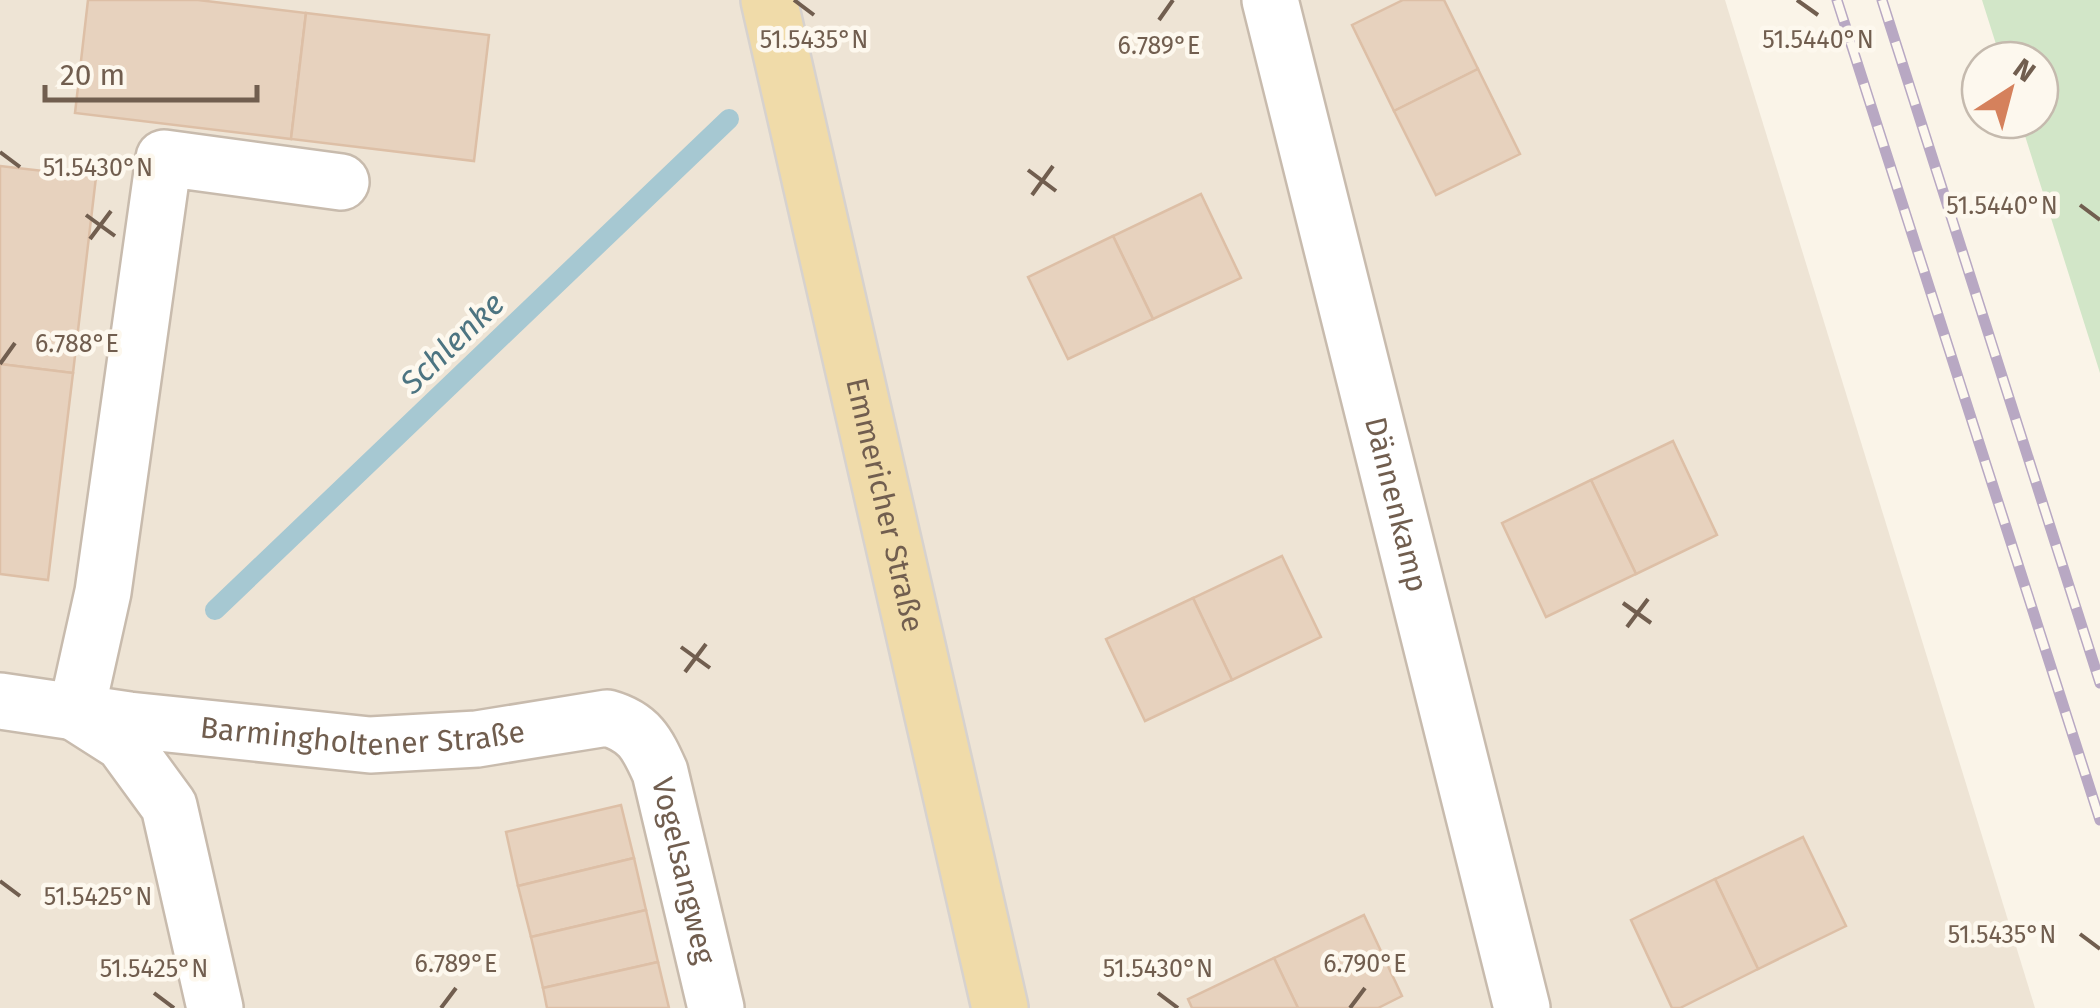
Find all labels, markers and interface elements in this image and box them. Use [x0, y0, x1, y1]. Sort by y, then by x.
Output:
text: 51.5435°N [760, 25, 868, 55]
text: 51.5440°N [1762, 25, 1874, 55]
text: 6.789°E [1118, 31, 1200, 61]
scale bar [45, 40, 258, 102]
north arrow [1960, 40, 2060, 140]
text: N [2007, 51, 2042, 89]
text: 20 m [60, 57, 125, 93]
text: 51.5430°N [43, 153, 153, 183]
text: 51.5440°N [1946, 191, 2058, 221]
water label: Schlenke [392, 284, 512, 402]
text: 6.788°E [35, 329, 119, 359]
street label: Emmericher Straße [838, 374, 931, 635]
street label: Dännenkamp [1357, 413, 1435, 596]
street label: Barmingholtener Straße [198, 709, 527, 763]
street label: Vogelsangweg [644, 774, 723, 968]
text: 51.5425°N [44, 882, 152, 912]
text: 51.5435°N [1948, 920, 2056, 950]
text: 6.789°E [415, 949, 497, 979]
text: 6.790°E [1323, 949, 1407, 979]
text: 51.5425°N [100, 954, 208, 984]
text: 51.5430°N [1103, 954, 1213, 984]

